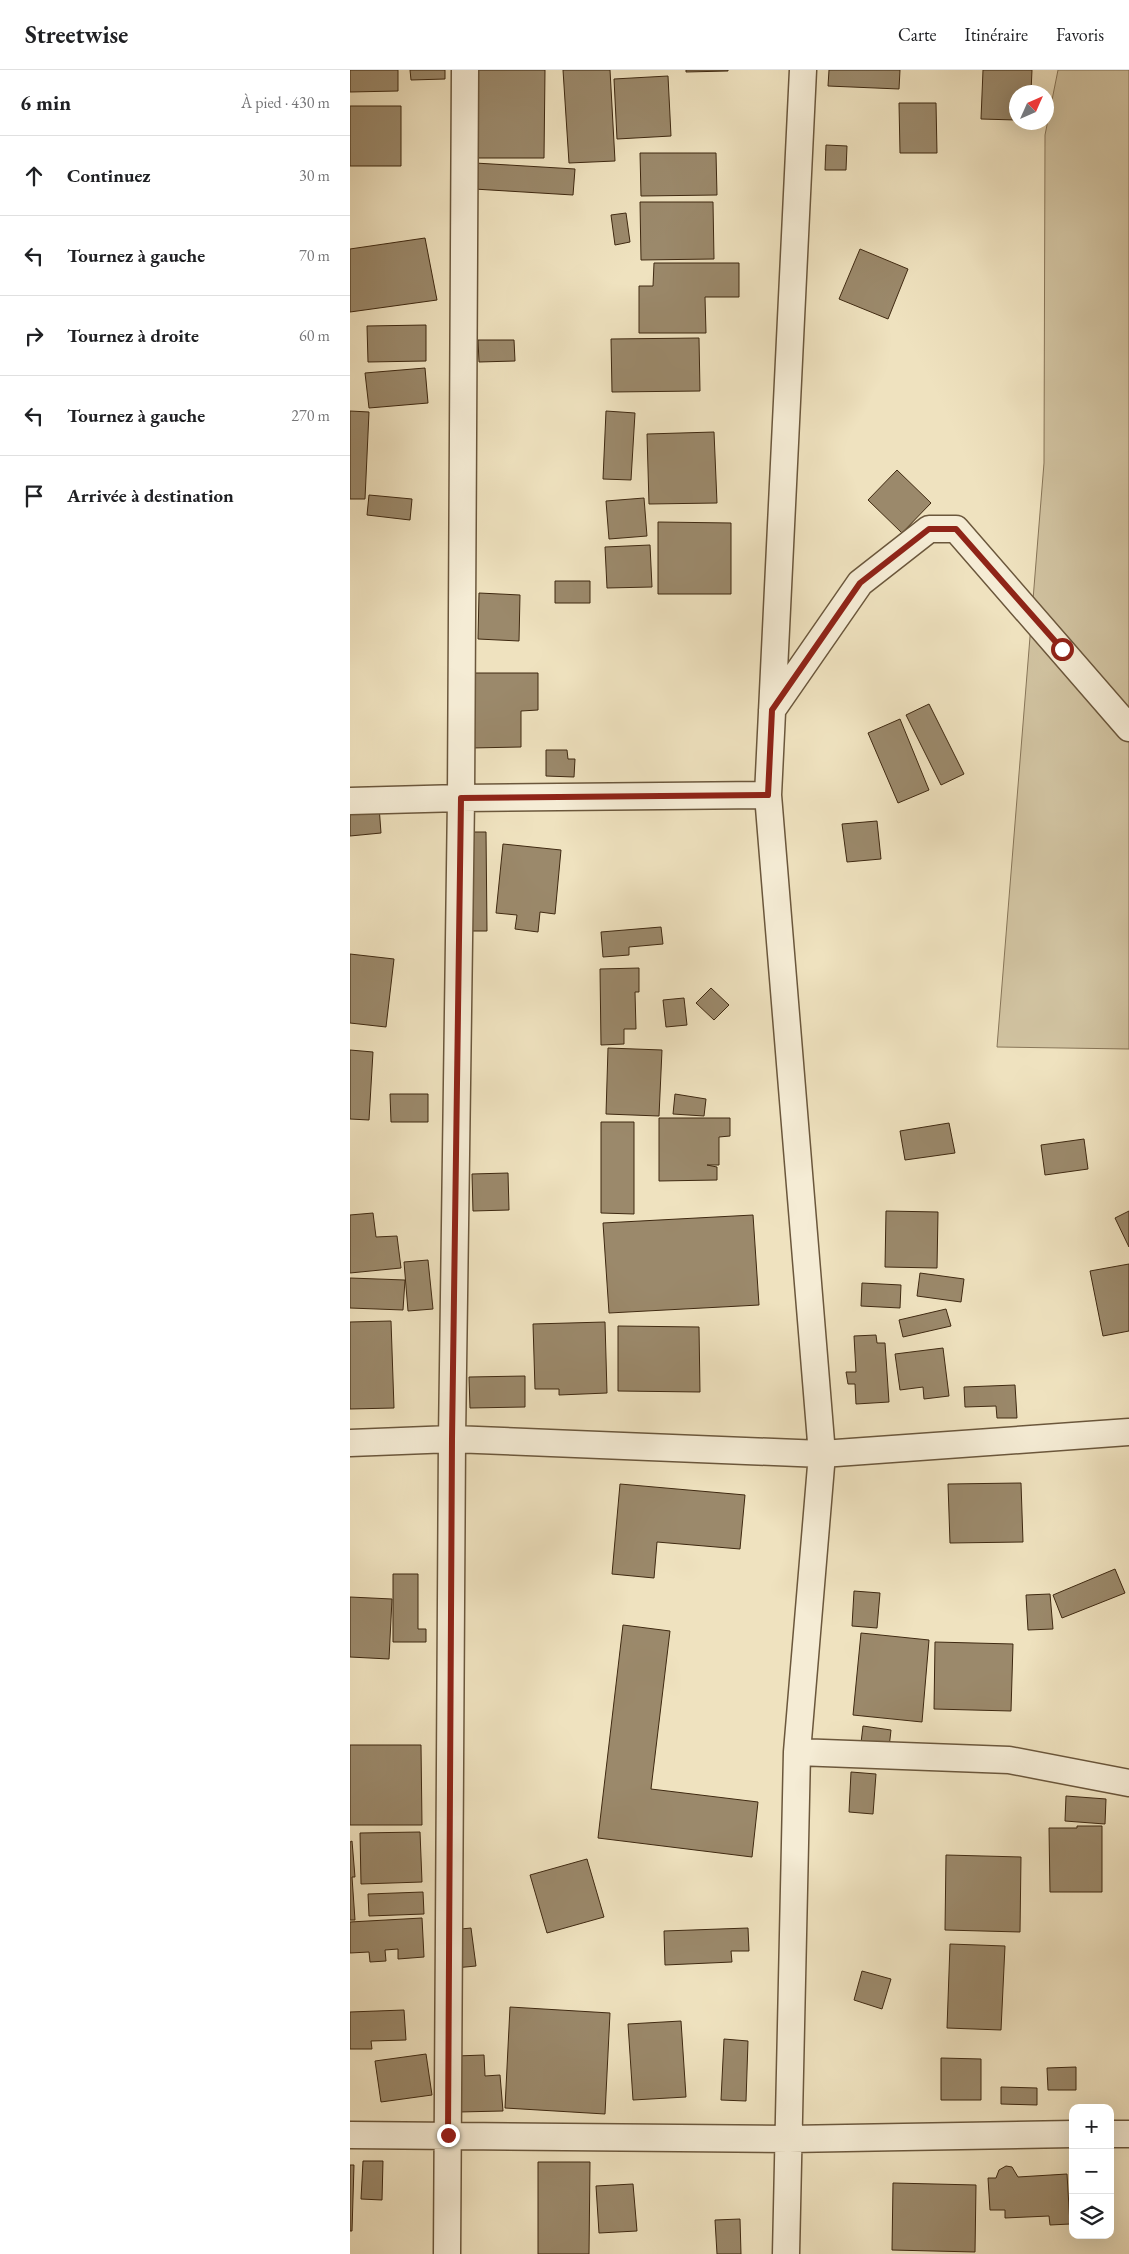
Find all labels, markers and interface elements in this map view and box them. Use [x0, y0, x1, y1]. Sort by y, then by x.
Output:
text: Streetwise [25, 19, 128, 50]
text: Carte [898, 23, 937, 46]
text: Itinéraire [965, 23, 1028, 46]
text: Favoris [1056, 23, 1104, 46]
north arrow [1009, 85, 1054, 130]
text: 6 min [20, 89, 71, 116]
text: À pied · 430 m [241, 92, 330, 113]
icon: ahead [20, 162, 48, 190]
text: Continuez [67, 163, 151, 188]
text: 30 m [299, 165, 330, 186]
icon: left [20, 242, 48, 270]
text: Tournez à gauche [67, 243, 205, 268]
text: 70 m [299, 245, 330, 266]
icon: right [20, 322, 48, 350]
text: Tournez à droite [67, 323, 199, 348]
text: 60 m [299, 325, 330, 346]
icon: left [20, 402, 48, 430]
text: Tournez à gauche [67, 403, 205, 428]
text: 270 m [291, 405, 330, 426]
icon: arrive [20, 482, 48, 510]
text: Arrivée à destination [67, 483, 234, 508]
route start [1051, 638, 1074, 661]
map controls [1069, 2104, 1114, 2239]
button: + [1069, 2104, 1114, 2149]
route end [437, 2124, 460, 2147]
button: − [1069, 2149, 1114, 2194]
button: layers [1069, 2194, 1114, 2239]

